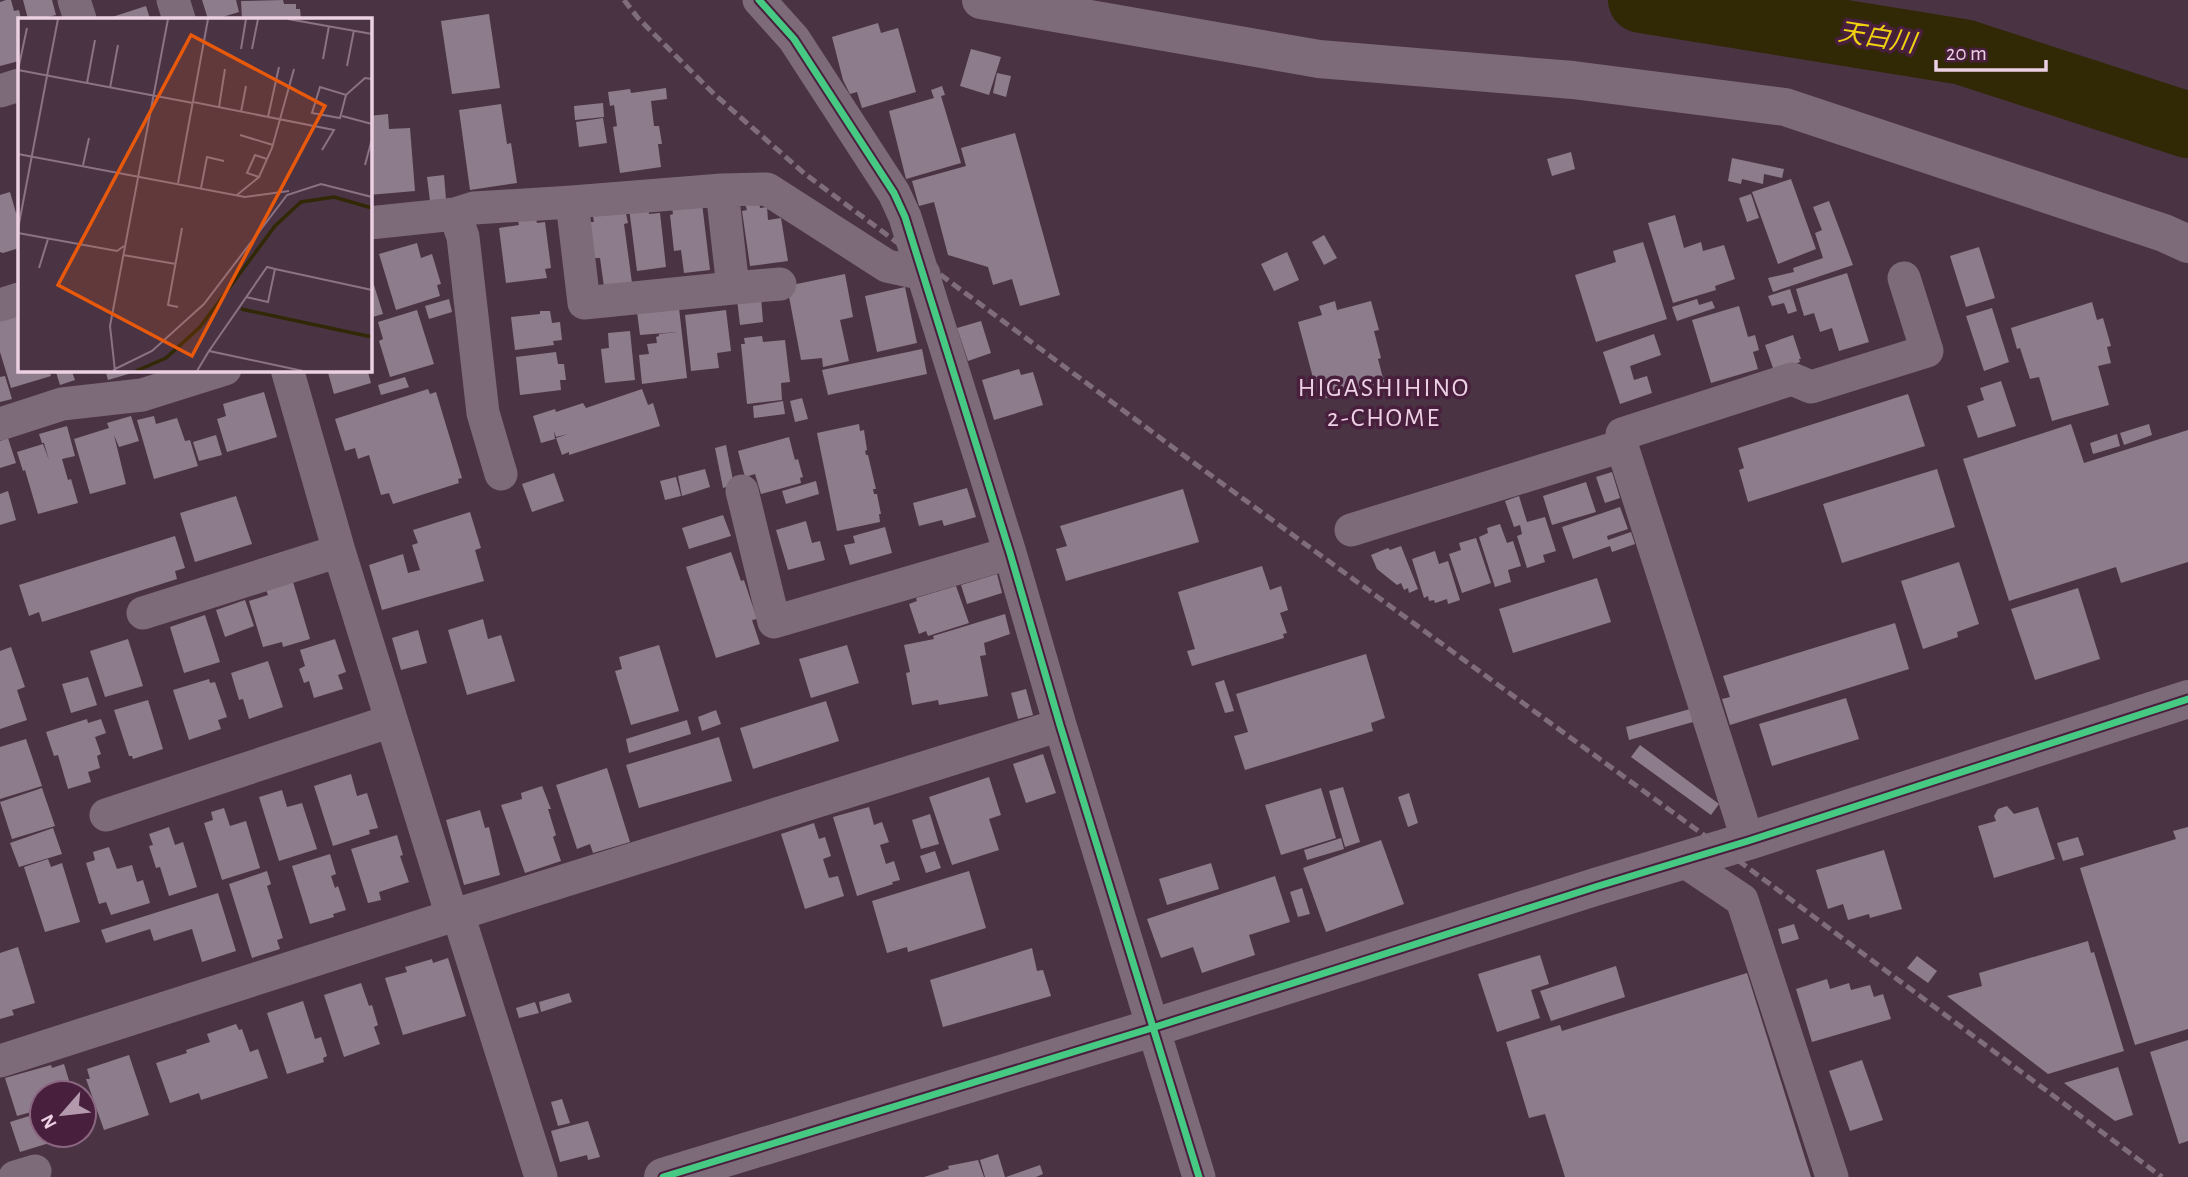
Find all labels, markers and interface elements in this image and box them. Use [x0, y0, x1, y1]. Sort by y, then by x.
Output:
inset map [18, 18, 371, 371]
water label: 天白川 [1836, 18, 1921, 57]
scale bar [1936, 28, 2046, 72]
text: 20 m [1946, 43, 1987, 64]
district label: HIGASHIHINO 2-CHOME [1298, 375, 1470, 431]
north arrow [28, 1079, 98, 1149]
text: N [38, 1111, 61, 1132]

